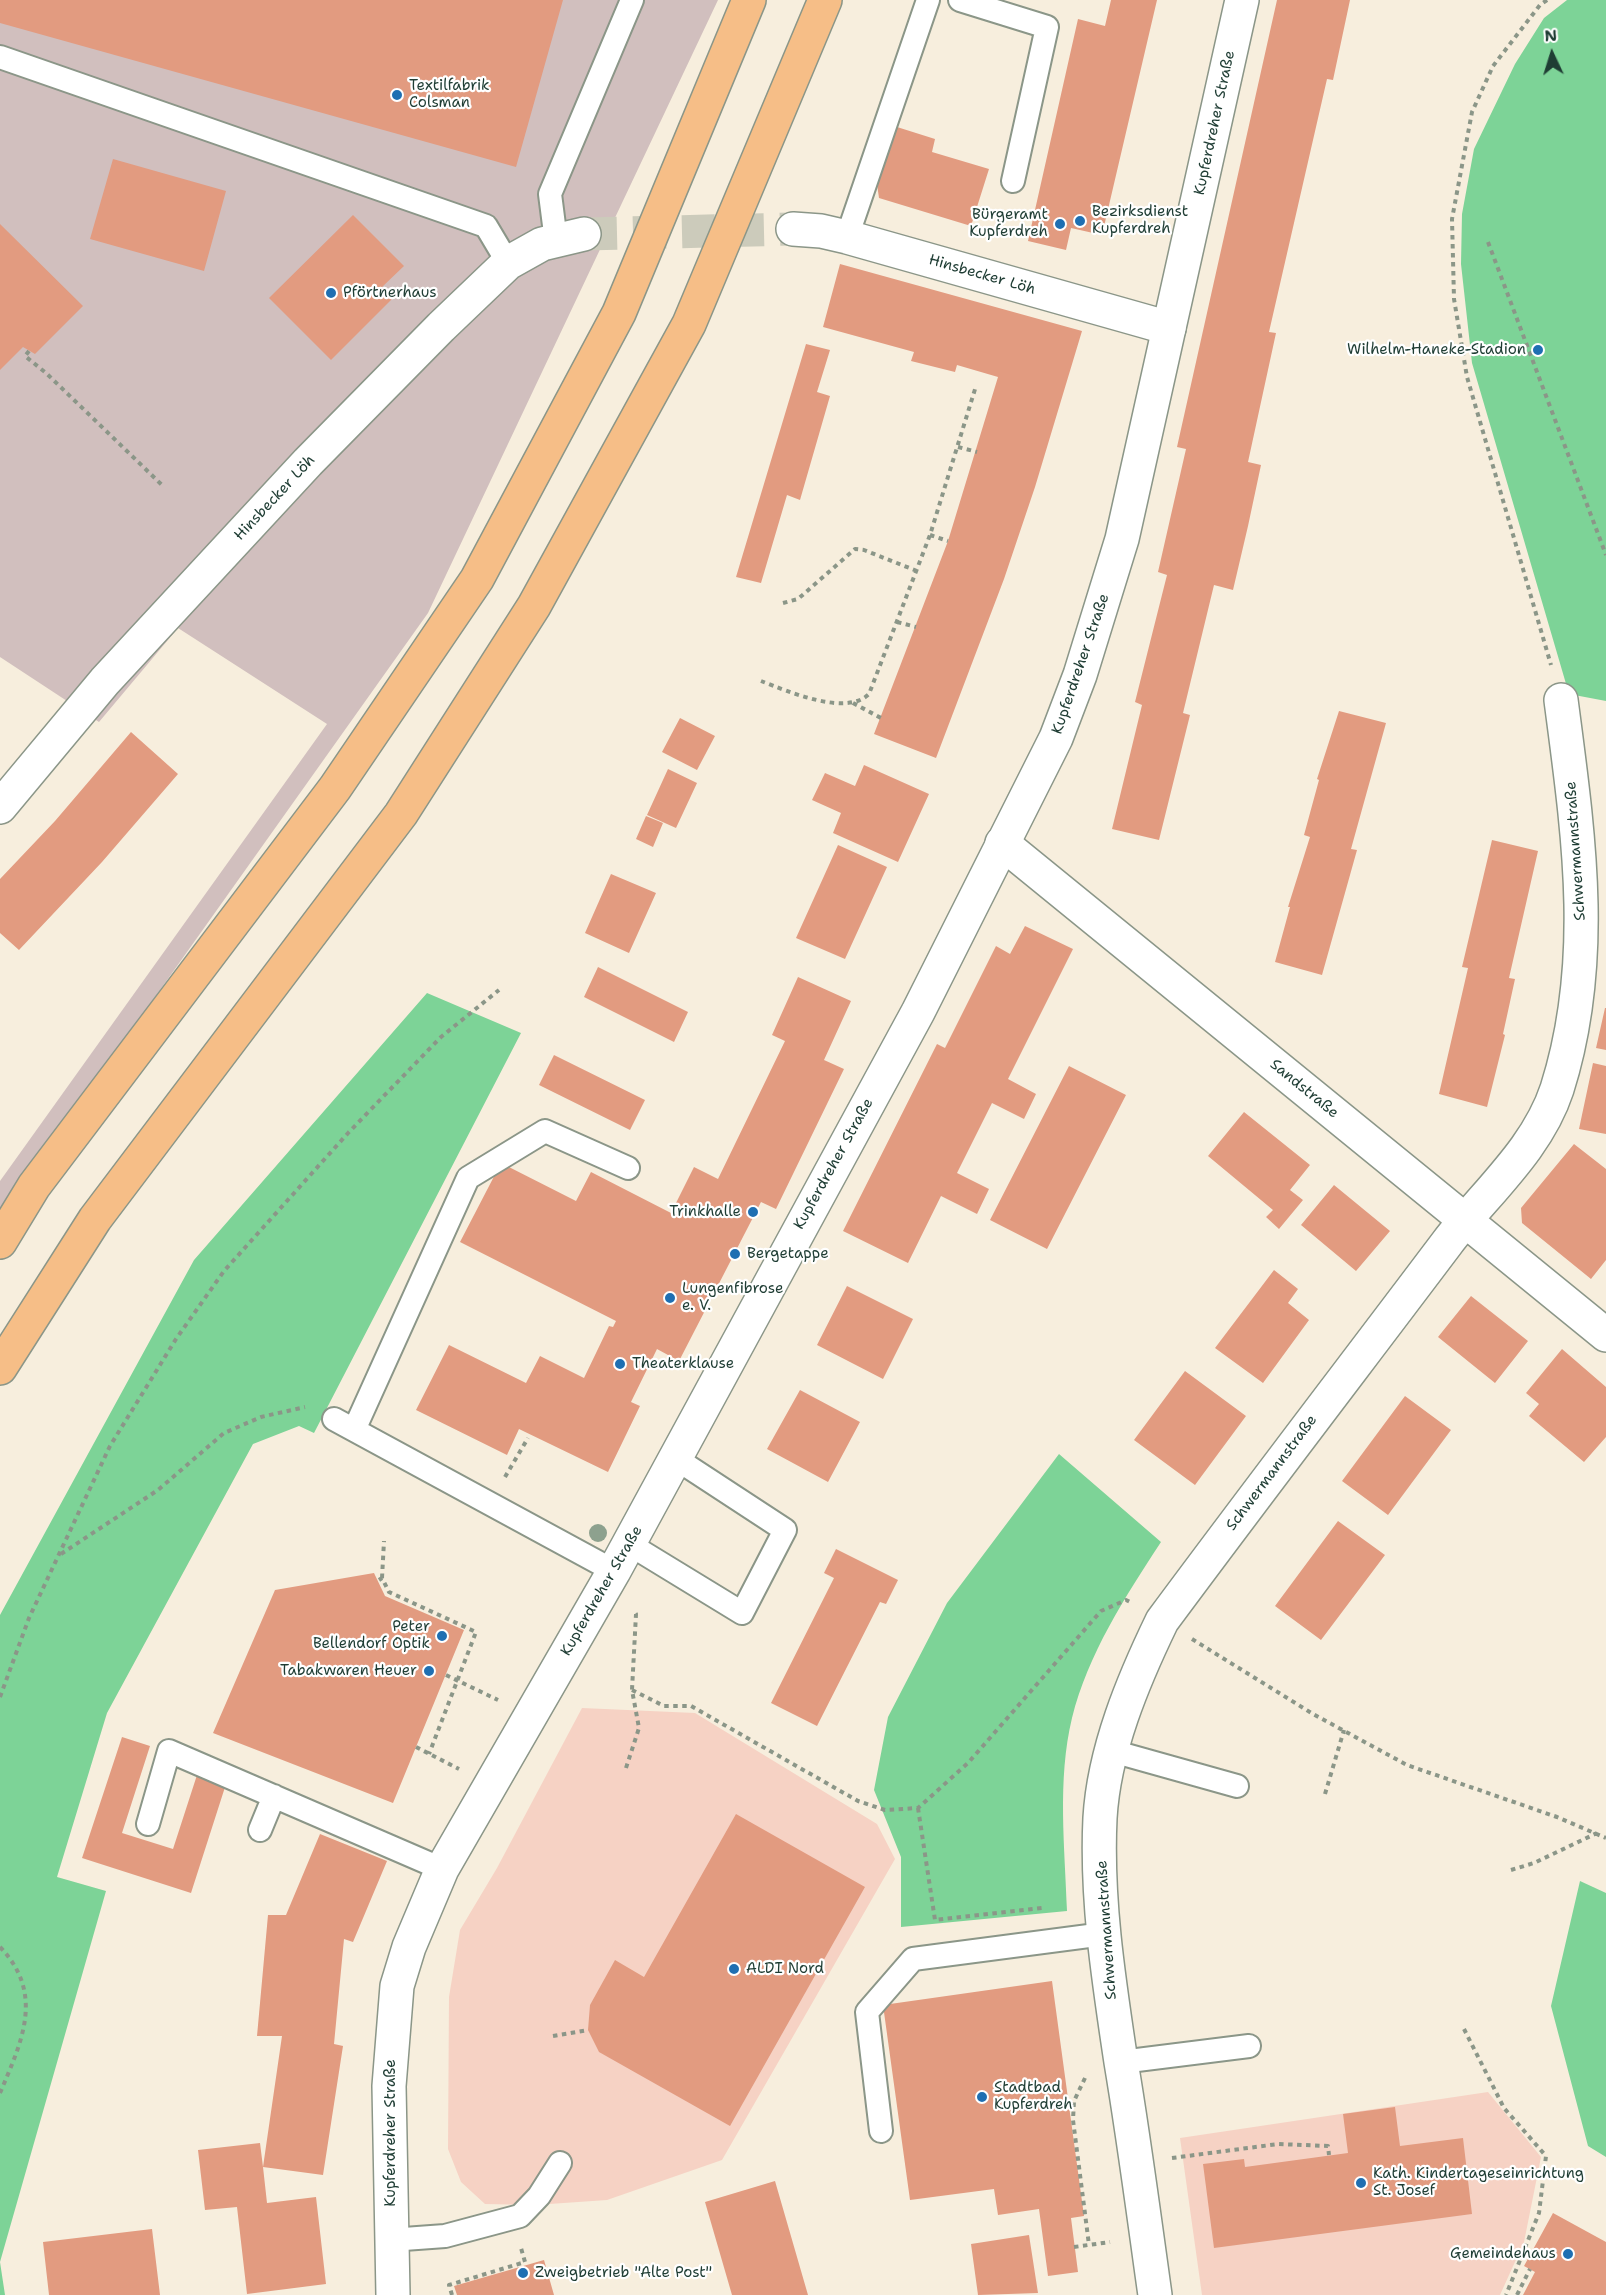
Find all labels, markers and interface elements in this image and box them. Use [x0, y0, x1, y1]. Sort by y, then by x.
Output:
north arrow [1522, 24, 1582, 84]
text: N [1544, 25, 1558, 46]
street label: Kupferdreher Straße [1191, 49, 1239, 197]
place label: Textilfabrik Colsman [409, 77, 490, 112]
marker: Textilfabrik Colsman [390, 88, 404, 102]
place label: Bezirksdienst Kupferdreh [1092, 203, 1188, 238]
place label: Bürgeramt Kupferdreh [969, 206, 1048, 241]
marker: Bezirksdienst Kupferdreh [1073, 214, 1087, 228]
marker: Bürgeramt Kupferdreh [1053, 217, 1067, 231]
street label: Hinsbecker Löh [927, 251, 1037, 299]
place label: Pförtnerhaus [343, 284, 437, 302]
marker: Pförtnerhaus [324, 286, 338, 300]
place label: Wilhelm-Haneke-Stadion [1347, 341, 1526, 359]
marker: Wilhelm-Haneke-Stadion [1531, 343, 1545, 357]
street label: Hinsbecker Löh [231, 452, 319, 544]
street label: Kupferdreher Straße [1049, 591, 1113, 737]
street label: Schwermannstraße [1562, 781, 1590, 921]
street label: Sandstraße [1266, 1056, 1342, 1122]
street label: Kupferdreher Straße [790, 1095, 878, 1233]
place label: Trinkhalle [669, 1203, 741, 1221]
marker: Trinkhalle [746, 1205, 760, 1219]
place label: Bergetappe [747, 1245, 829, 1263]
marker: Bergetappe [728, 1247, 742, 1261]
place label: Lungenfibrose e. V. [682, 1280, 783, 1315]
marker: Lungenfibrose e. V. [663, 1291, 677, 1305]
place label: Theaterklause [632, 1355, 734, 1373]
marker: Theaterklause [613, 1357, 627, 1371]
street label: Schwermannstraße [1223, 1412, 1321, 1534]
street label: Kupferdreher Straße [557, 1523, 647, 1659]
place label: Peter Bellendorf Optik [313, 1618, 430, 1653]
marker: Peter Bellendorf Optik [435, 1629, 449, 1643]
place label: Tabakwaren Heuer [280, 1662, 417, 1680]
marker: Tabakwaren Heuer [422, 1664, 436, 1678]
street label: Schwermannstraße [1093, 1860, 1121, 2000]
place label: ALDI Nord [746, 1960, 824, 1978]
marker: ALDI Nord [727, 1962, 741, 1976]
street label: Kupferdreher Straße [382, 2059, 400, 2207]
place label: Stadtbad Kupferdreh [994, 2079, 1073, 2114]
marker: Stadtbad Kupferdreh [975, 2090, 989, 2104]
place label: Kath. Kindertageseinrichtung St. Josef [1373, 2165, 1584, 2200]
marker: Kath. Kindertageseinrichtung St. Josef [1354, 2176, 1368, 2190]
place label: Gemeindehaus [1450, 2245, 1556, 2263]
marker: Gemeindehaus [1561, 2247, 1575, 2261]
place label: Zweigbetrieb "Alte Post" [535, 2264, 712, 2282]
marker: Zweigbetrieb "Alte Post" [516, 2266, 530, 2280]

